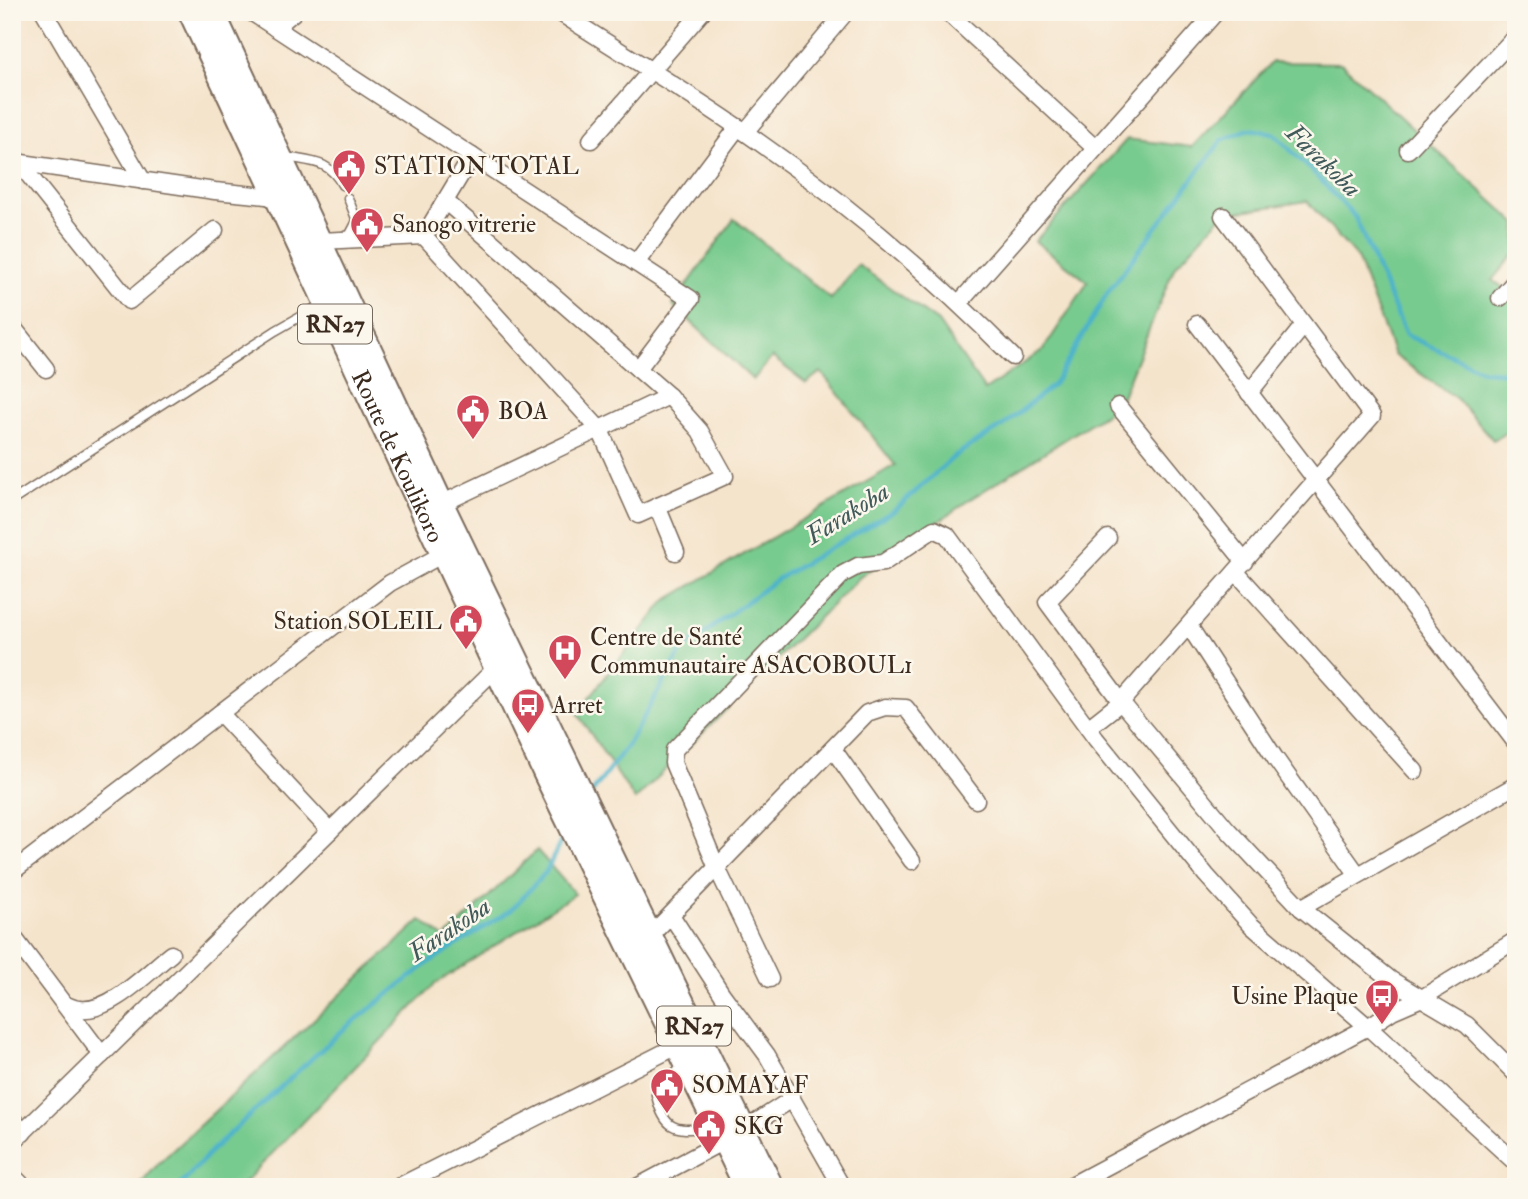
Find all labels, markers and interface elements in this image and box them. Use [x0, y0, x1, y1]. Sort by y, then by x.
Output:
water label: Farakoba [1278, 116, 1368, 204]
public building icon: STATION TOTAL [330, 147, 368, 196]
place label: STATION TOTAL [374, 151, 580, 182]
public building icon: Sanogo vitrerie [348, 205, 386, 254]
place label: Sanogo vitrerie [392, 209, 536, 240]
road number: RN27 [298, 304, 372, 344]
street label: Route de Koulikoro [344, 365, 451, 547]
public building icon: BOA [454, 392, 492, 441]
place label: BOA [498, 396, 548, 427]
water label: Farakoba [798, 476, 895, 553]
public building icon: Station SOLEIL [447, 602, 485, 651]
place label: Station SOLEIL [274, 606, 443, 637]
place label: Centre de Santé Communautaire ASACOBOUL1 [590, 622, 913, 681]
hospital icon: Centre de Santé Communautaire ASACOBOUL1 [546, 632, 584, 681]
bus stop icon: Arret [509, 686, 547, 735]
place label: Arret [551, 690, 603, 721]
water label: Farakoba [401, 891, 497, 970]
bus stop icon: Usine Plaque [1363, 977, 1401, 1026]
place label: Usine Plaque [1231, 981, 1358, 1012]
road number: RN27 [657, 1007, 731, 1046]
public building icon: SOMAYAF [648, 1066, 686, 1115]
place label: SOMAYAF [692, 1070, 808, 1101]
public building icon: SKG [690, 1107, 728, 1156]
place label: SKG [734, 1111, 784, 1142]

